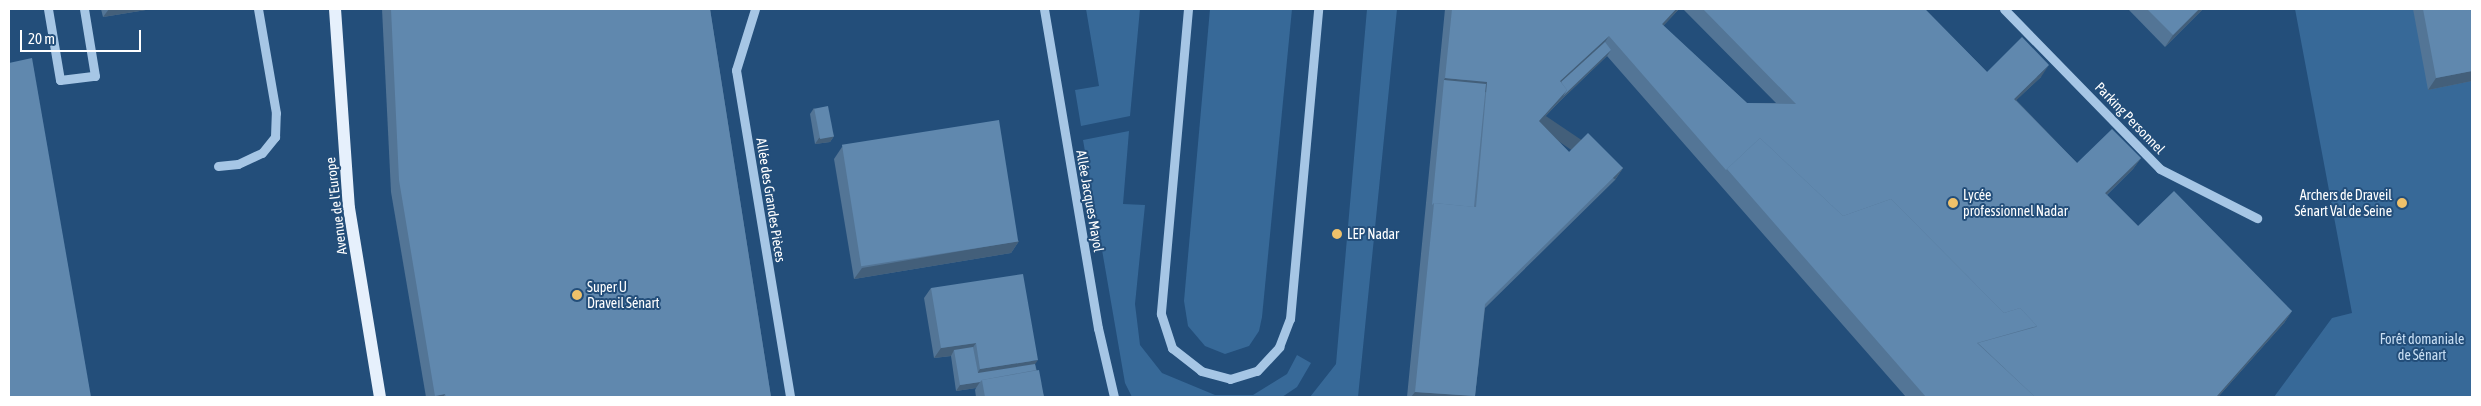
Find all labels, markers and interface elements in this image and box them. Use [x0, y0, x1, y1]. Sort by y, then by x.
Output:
scale bar [22, 20, 144, 52]
text: 20 m [28, 30, 55, 47]
street label: Parking Personnel [2092, 79, 2168, 157]
street label: Allée des Grandes Pièces [753, 137, 789, 263]
street label: Allée Jacques Mayol [1073, 149, 1107, 253]
street label: Avenue de l'Europe [322, 156, 350, 256]
place label: Lycée professionnel Nadar [1963, 187, 2068, 220]
place label: Archers de Draveil Sénart Val de Seine [2294, 187, 2392, 220]
marker: Lycée professionnel Nadar [1947, 197, 1959, 209]
marker: Archers de Draveil Sénart Val de Seine [2396, 197, 2408, 209]
place label: LEP Nadar [1347, 226, 1399, 242]
marker: LEP Nadar [1331, 228, 1343, 240]
place label: Super U Draveil Sénart [587, 279, 660, 312]
marker: Super U Draveil Sénart [571, 289, 583, 301]
park label: Forêt domaniale de Sénart [2380, 331, 2464, 364]

